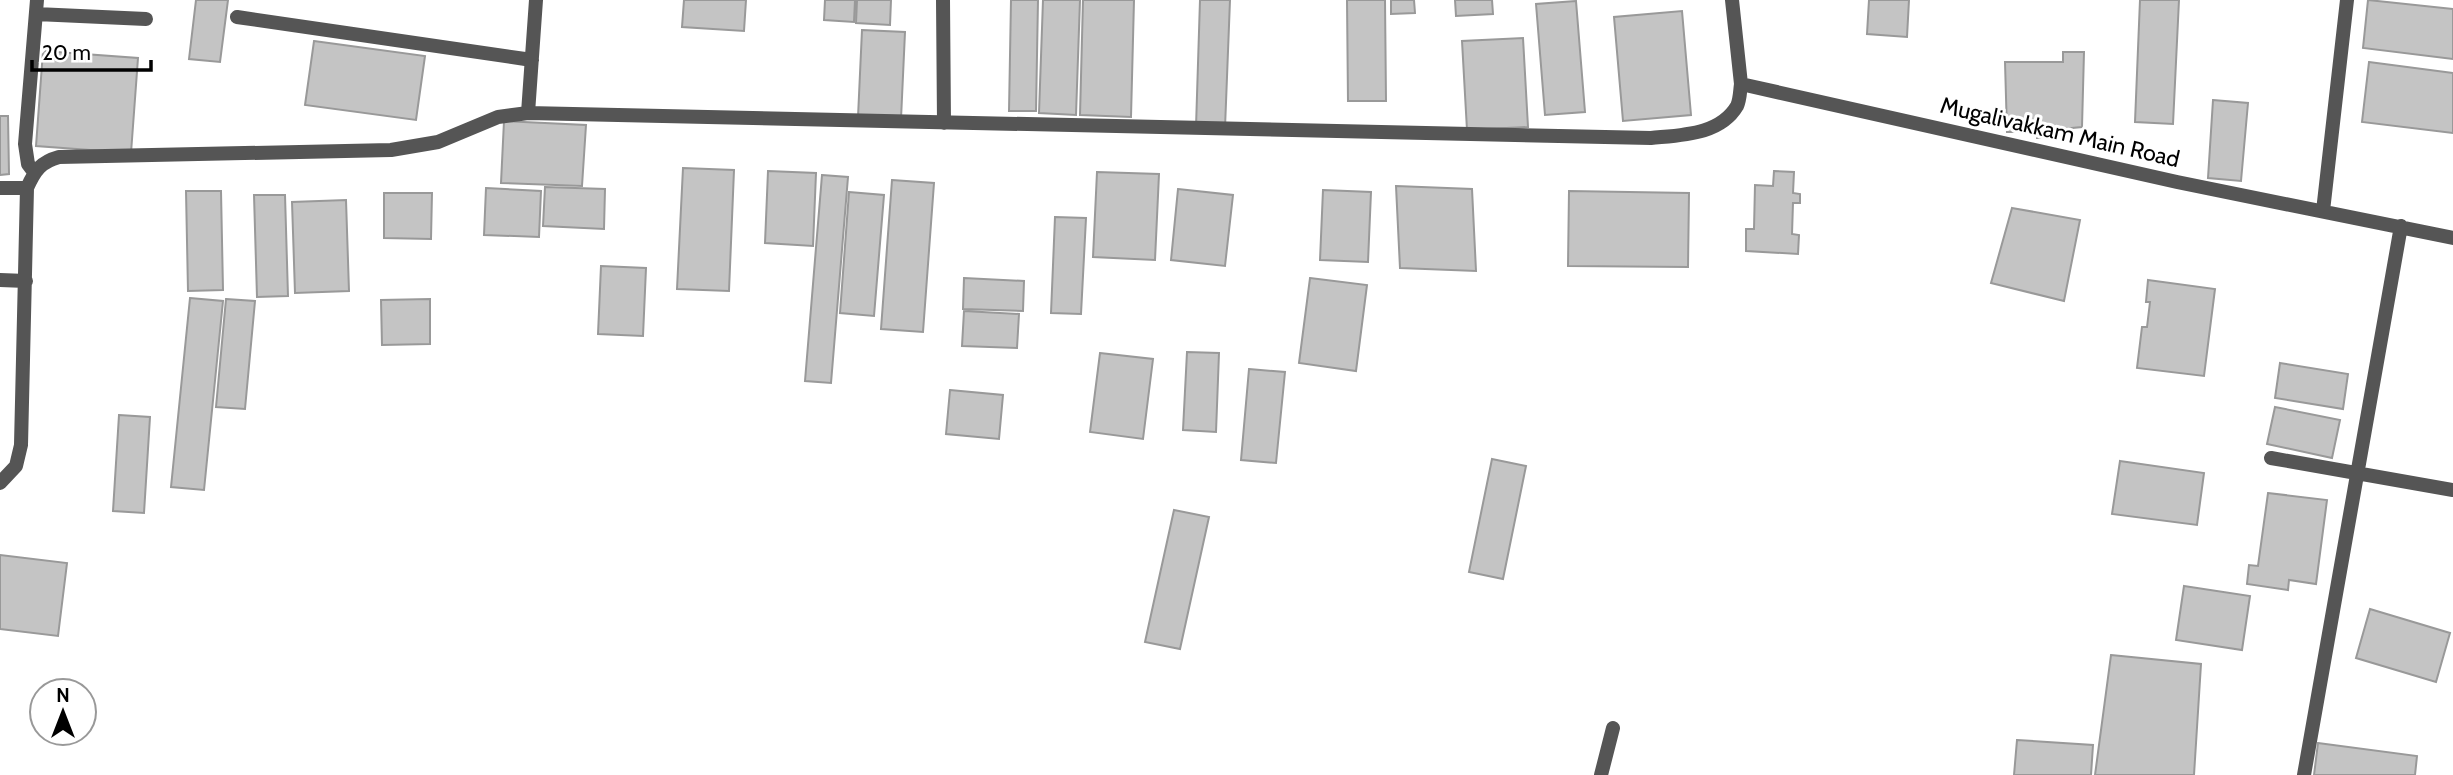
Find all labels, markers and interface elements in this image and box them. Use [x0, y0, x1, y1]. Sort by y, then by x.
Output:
scale bar [32, 28, 150, 72]
text: 20 m [42, 40, 91, 65]
street label: Mugalivakkam Main Road [1938, 91, 2182, 173]
north arrow [28, 677, 98, 747]
text: N [56, 684, 70, 707]

